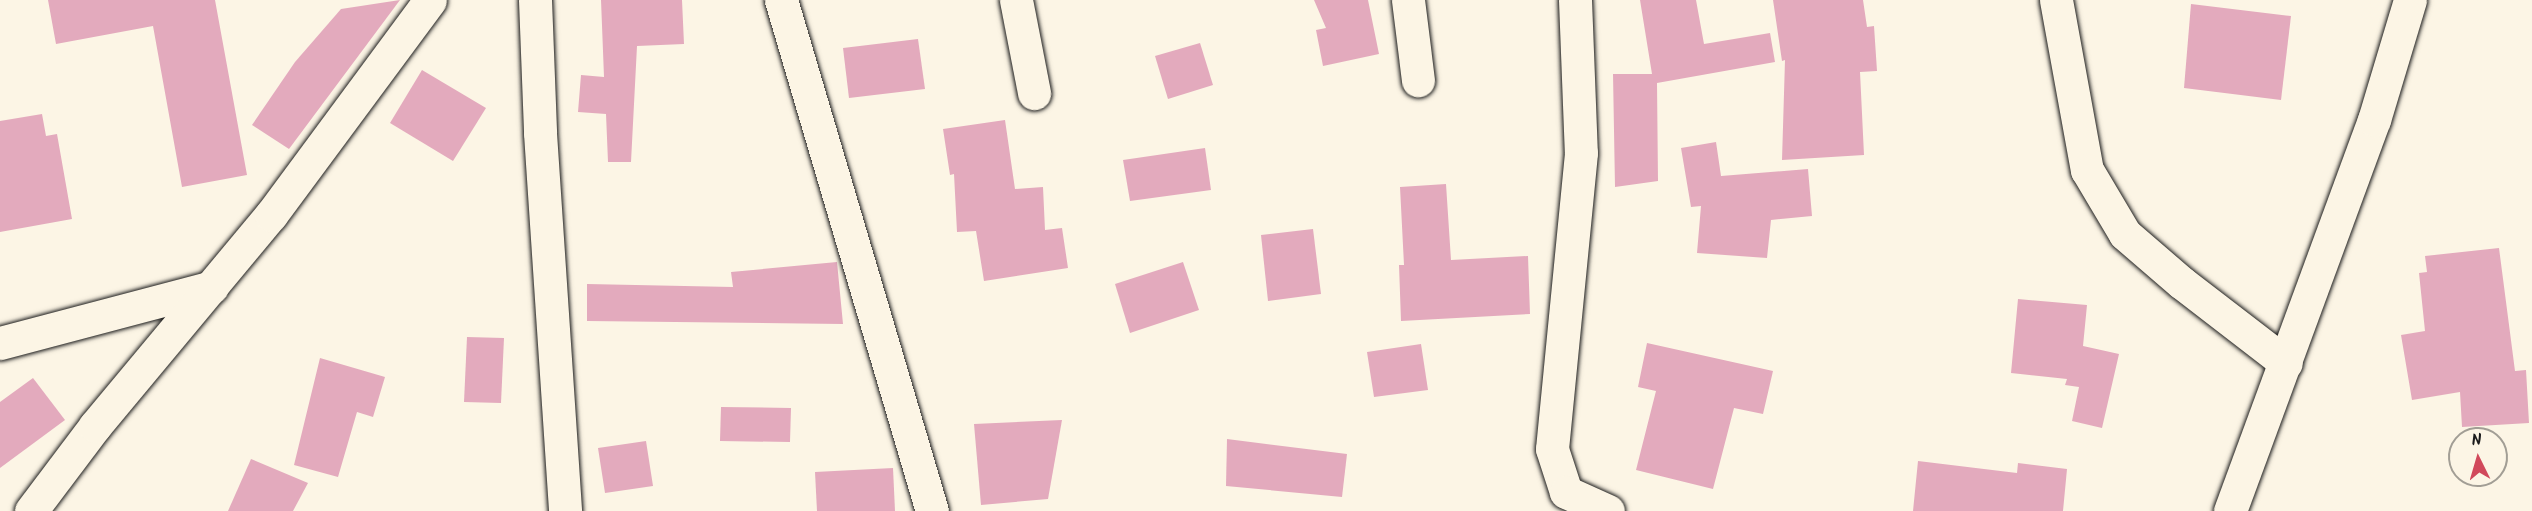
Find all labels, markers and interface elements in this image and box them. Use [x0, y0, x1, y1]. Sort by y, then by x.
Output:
north arrow [2448, 427, 2508, 487]
text: N [2470, 428, 2483, 453]

